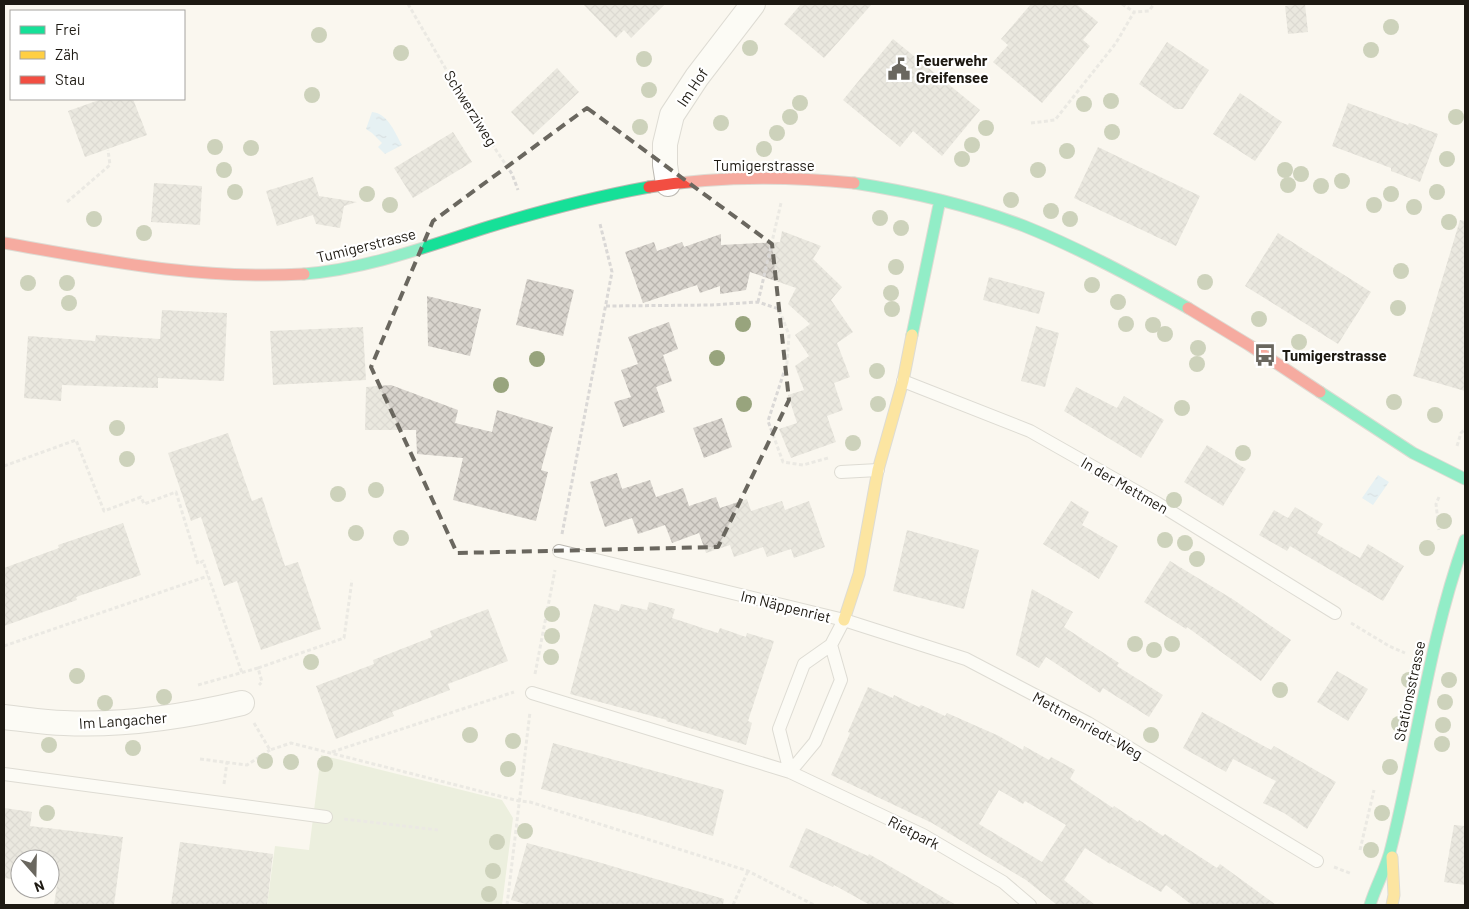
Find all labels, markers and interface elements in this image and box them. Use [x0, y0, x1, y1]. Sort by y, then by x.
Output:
legend [10, 10, 185, 100]
text: Frei [55, 20, 81, 38]
text: Zäh [55, 45, 79, 63]
place label: Feuerwehr Greifensee [916, 51, 988, 86]
public building icon: Feuerwehr Greifensee [886, 56, 912, 82]
street label: Im Hof [673, 64, 711, 110]
street label: Schwerziweg [441, 67, 501, 149]
text: Stau [55, 70, 85, 88]
street label: Tumigerstrasse [713, 156, 815, 174]
street label: Tumigerstrasse [315, 224, 417, 266]
bus stop icon: Tumigerstrasse [1252, 342, 1278, 368]
place label: Tumigerstrasse [1282, 346, 1387, 364]
street label: In der Mettmen [1078, 453, 1172, 517]
street label: Im Näppenriet [739, 586, 833, 626]
street label: Stationsstrasse [1390, 639, 1428, 743]
street label: Mettmenriedt-Weg [1030, 687, 1146, 763]
street label: Im Langacher [78, 708, 168, 732]
street label: Rietpark [885, 811, 943, 853]
north arrow [10, 849, 60, 899]
text: N [32, 877, 47, 896]

